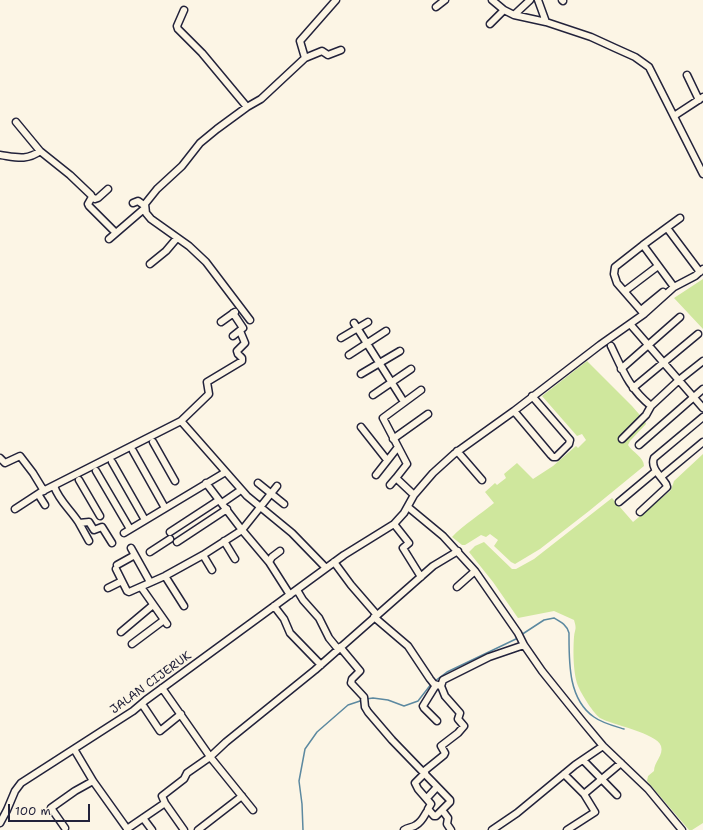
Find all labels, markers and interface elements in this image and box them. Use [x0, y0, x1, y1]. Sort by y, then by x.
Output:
street label: JALAN CIJERUK [108, 649, 194, 717]
scale bar [10, 796, 92, 822]
text: 100 m [15, 803, 51, 819]

